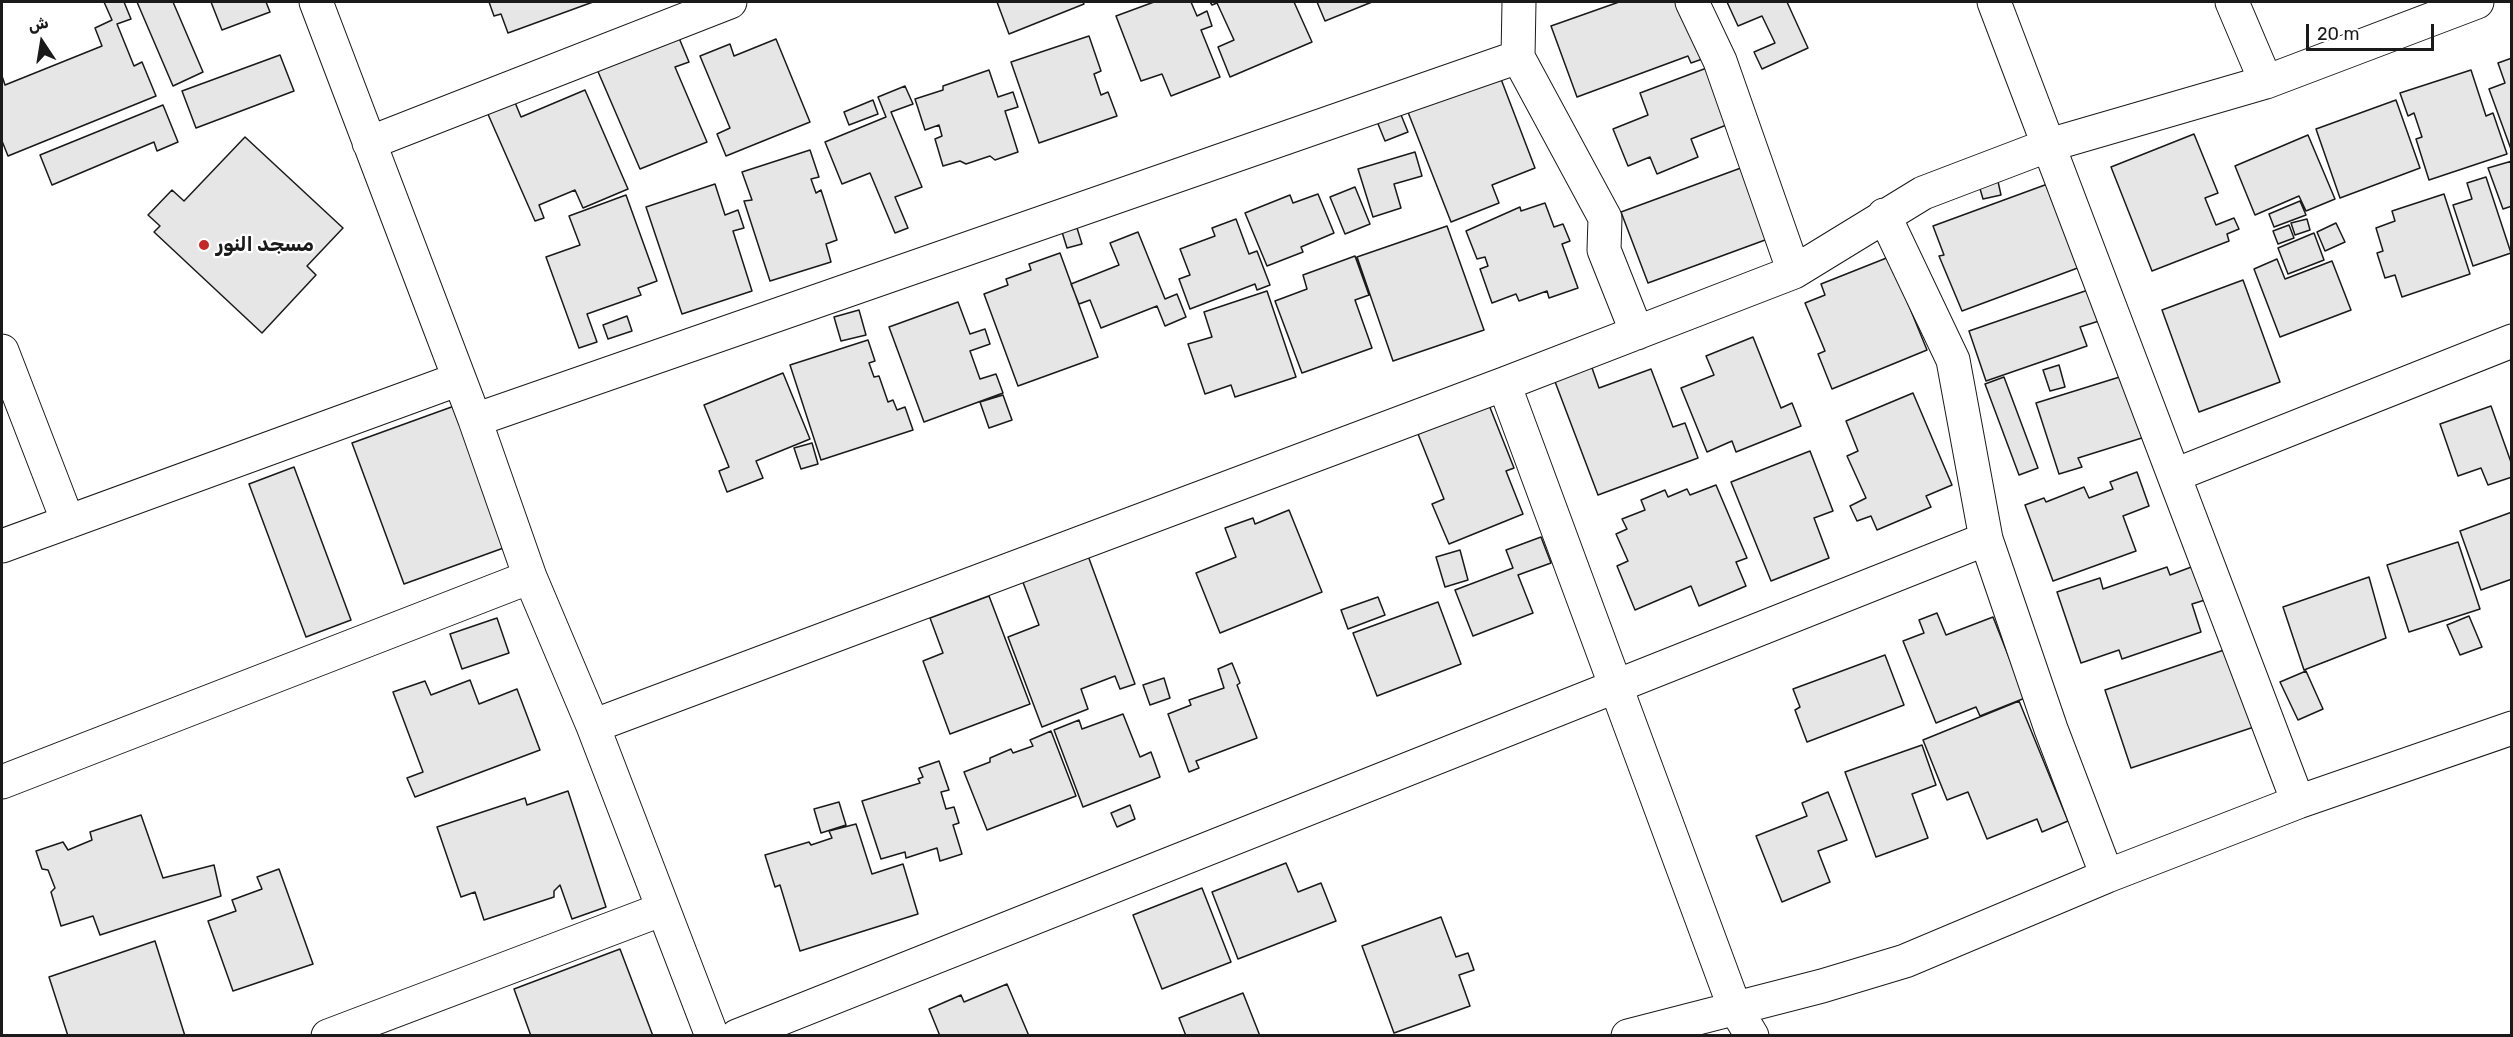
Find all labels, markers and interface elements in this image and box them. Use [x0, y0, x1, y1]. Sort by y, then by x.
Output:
north arrow [12, 12, 72, 72]
scale bar [2309, 12, 2436, 50]
text: ش [26, 13, 50, 35]
text: 20 m [2317, 23, 2359, 45]
place label: مسجد النور [216, 233, 314, 257]
marker: مسجد النور [197, 238, 211, 252]

